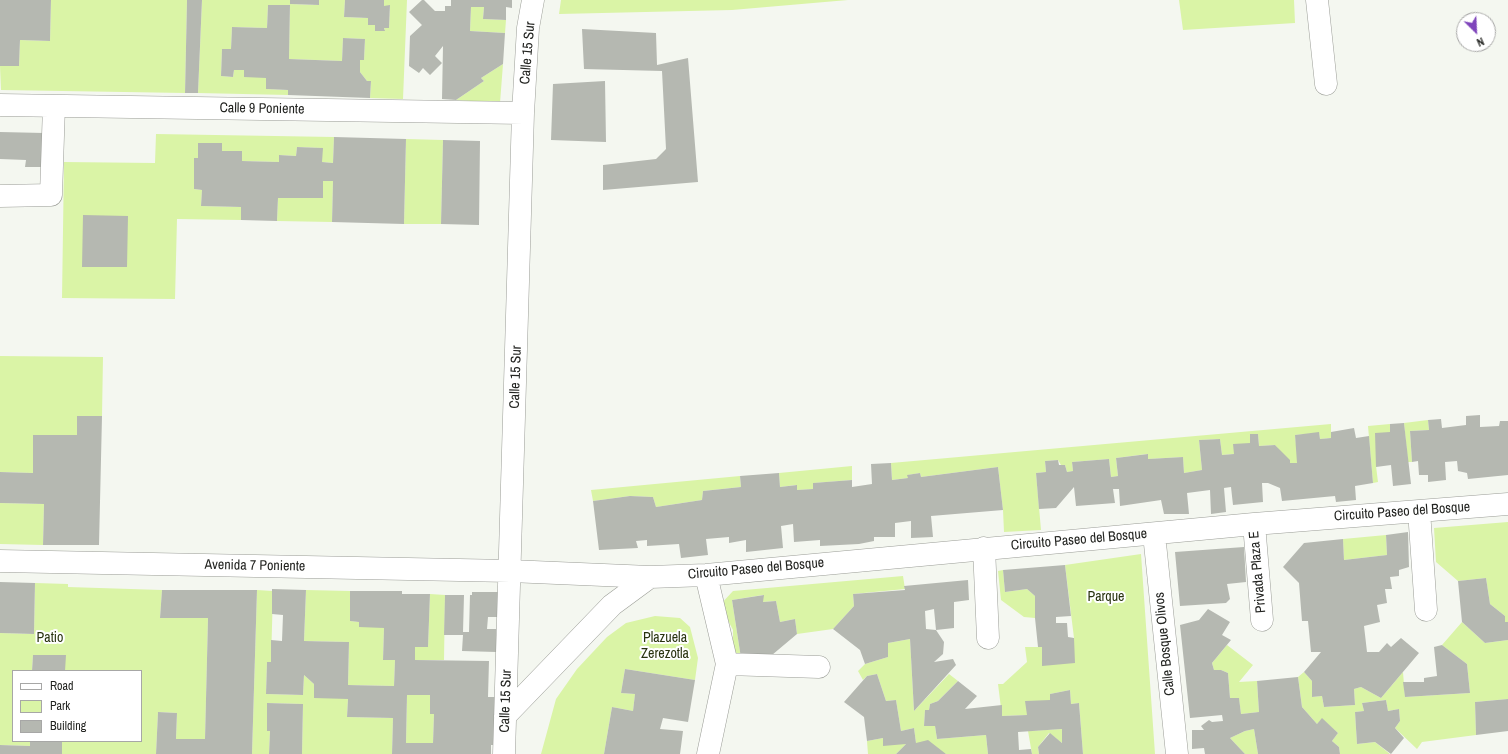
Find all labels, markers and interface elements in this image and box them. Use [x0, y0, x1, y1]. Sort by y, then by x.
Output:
north arrow [1456, 12, 1496, 52]
street label: Calle 15 Sur [517, 21, 539, 85]
text: N [1475, 34, 1486, 50]
street label: Calle 9 Poniente [219, 100, 305, 118]
street label: Calle 15 Sur [507, 345, 525, 409]
street label: Circuito Paseo del Bosque [1333, 499, 1471, 525]
street label: Circuito Paseo del Bosque [1010, 526, 1148, 554]
street label: Privada Plaza E [1246, 530, 1270, 614]
street label: Circuito Paseo del Bosque [687, 555, 825, 583]
street label: Avenida 7 Poniente [205, 557, 305, 575]
park label: Parque [1087, 589, 1125, 605]
street label: Calle Bosque Olivos [1151, 591, 1179, 697]
park label: Patio [37, 630, 63, 646]
park label: Plazuela Zerezotla [641, 630, 689, 662]
street label: Calle 15 Sur [497, 669, 515, 733]
legend [12, 670, 142, 742]
text: Road [50, 678, 74, 694]
text: Park [50, 698, 70, 714]
text: Building [50, 718, 86, 734]

